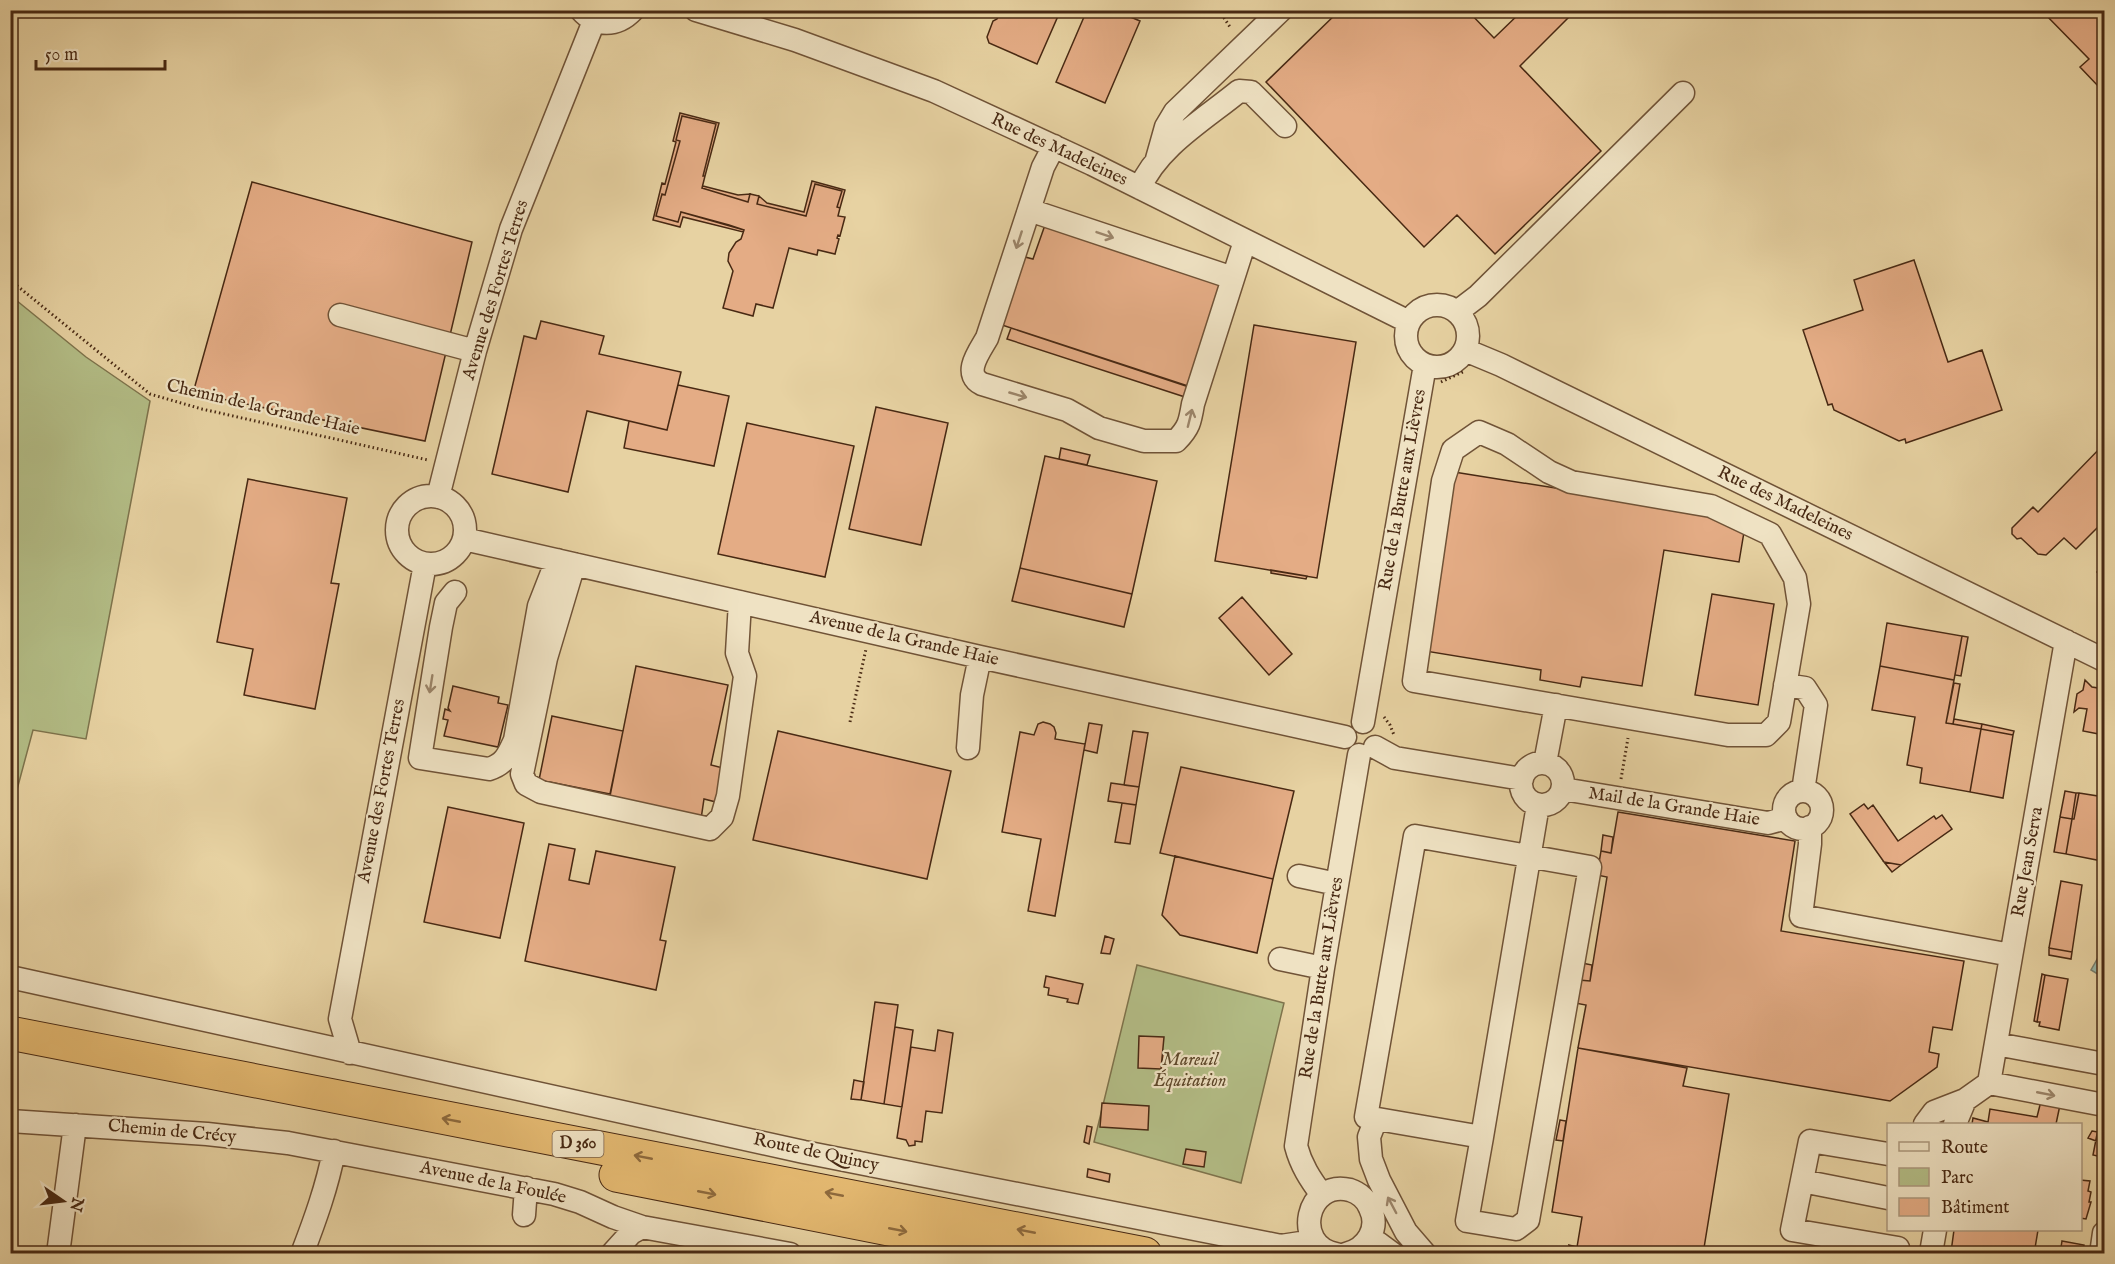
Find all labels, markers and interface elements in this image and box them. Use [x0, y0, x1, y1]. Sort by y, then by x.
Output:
scale bar [36, 33, 165, 71]
text: 50 m [45, 44, 78, 67]
street label: Rue des Madeleines [987, 108, 1131, 192]
street label: Avenue des Fortes Terres [457, 197, 534, 384]
one-way arrow [1013, 230, 1024, 249]
one-way arrow [1095, 230, 1114, 241]
street label: Chemin de la Grande Haie [164, 375, 362, 441]
street label: Rue de la Butte aux Lièvres [1374, 387, 1432, 593]
one-way arrow [1008, 389, 1027, 401]
one-way arrow [1185, 409, 1197, 428]
street label: Rue des Madeleines [1713, 461, 1857, 547]
street label: Avenue de la Grande Haie [806, 606, 1001, 672]
one-way arrow [426, 674, 437, 694]
street label: Avenue des Fortes Terres [353, 697, 411, 886]
street label: Mail de la Grande Haie [1587, 782, 1761, 832]
street label: Rue Jean Serva [2007, 805, 2049, 919]
street label: Rue de la Butte aux Lièvres [1295, 875, 1349, 1081]
park label: Mareuil Équitation [1153, 1049, 1226, 1093]
one-way arrow [2036, 1089, 2056, 1100]
one-way arrow [442, 1114, 462, 1125]
street label: Chemin de Crécy [107, 1115, 237, 1149]
legend [1887, 1123, 2082, 1231]
street label: Route de Quincy [751, 1128, 881, 1178]
road number: D 360 [552, 1131, 604, 1157]
text: Route [1941, 1137, 1988, 1160]
one-way arrow [633, 1151, 653, 1162]
street label: Avenue de la Foulée [417, 1156, 568, 1210]
text: Parc [1941, 1167, 1974, 1190]
north arrow [33, 1171, 93, 1231]
one-way arrow [696, 1188, 716, 1199]
one-way arrow [825, 1188, 844, 1199]
text: N [64, 1194, 87, 1213]
one-way arrow [1386, 1197, 1397, 1215]
text: Bâtiment [1941, 1197, 2010, 1220]
one-way arrow [888, 1225, 907, 1236]
one-way arrow [1016, 1225, 1036, 1236]

